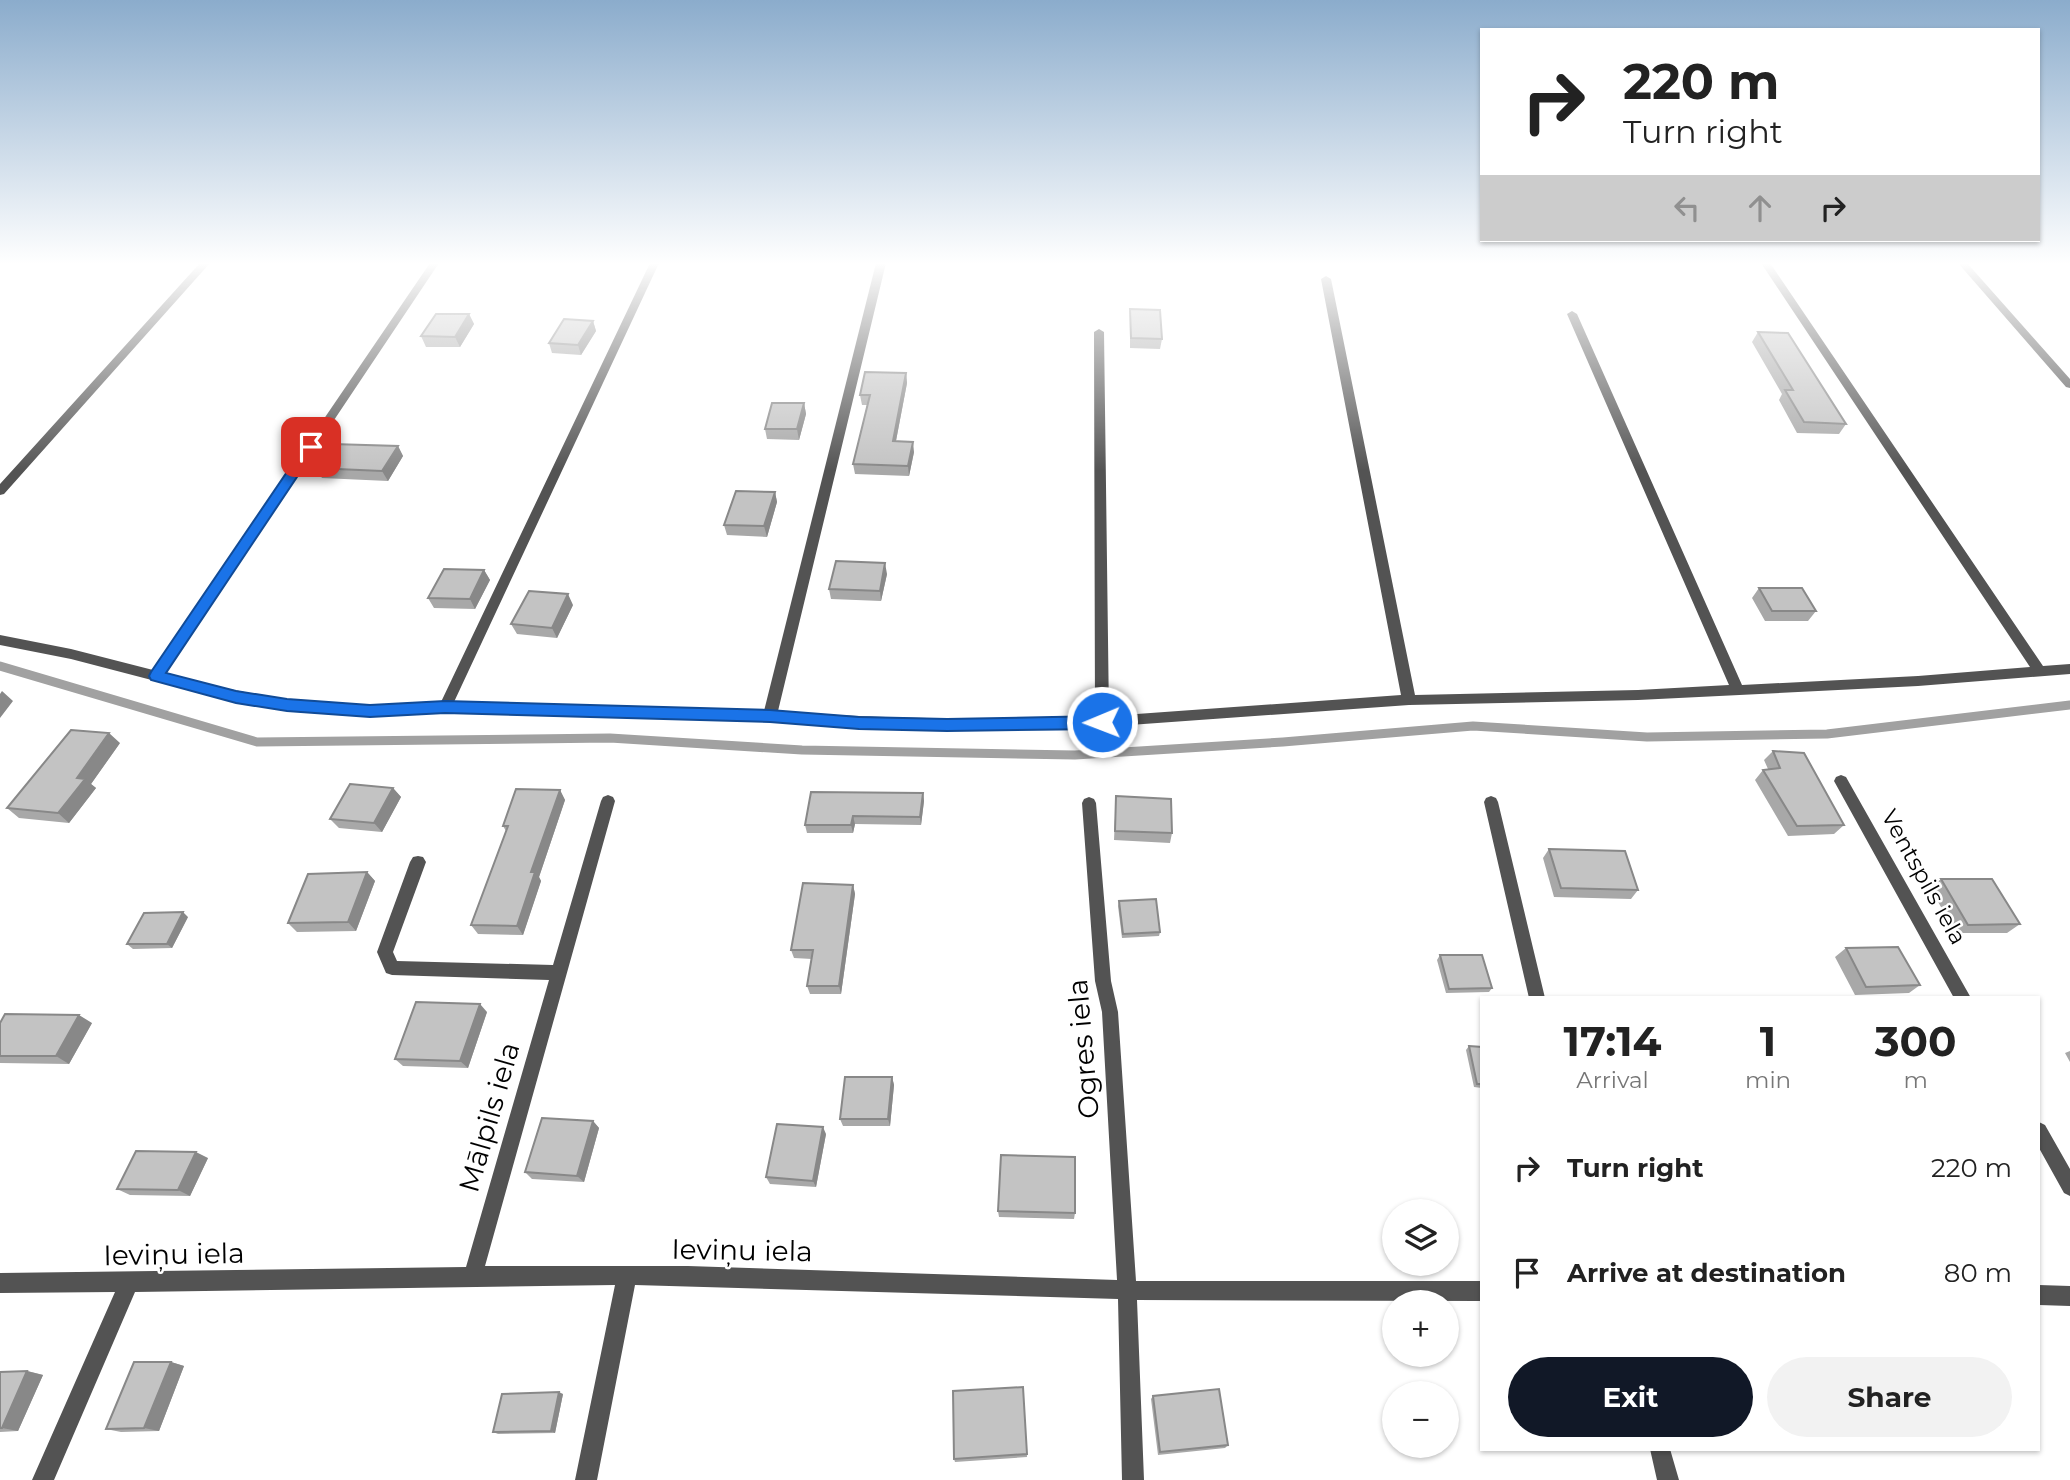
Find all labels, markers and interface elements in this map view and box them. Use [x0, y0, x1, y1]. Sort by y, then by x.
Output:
text: 220 m [1623, 52, 1779, 111]
icon: right [1508, 56, 1599, 147]
text: Turn right [1623, 112, 1783, 151]
icon: left [1668, 189, 1706, 227]
icon: ahead [1741, 189, 1779, 227]
icon: right [1814, 189, 1852, 227]
pin [281, 417, 341, 477]
icon: arrive [292, 428, 330, 466]
position arrow [1065, 685, 1139, 759]
street label: Ventspils iela [1875, 805, 1973, 949]
street label: Ogres iela [1060, 978, 1106, 1120]
text: 17:14 [1563, 1015, 1662, 1067]
text: 1 [1760, 1015, 1776, 1067]
text: 300 [1875, 1015, 1957, 1067]
street label: Mālpils iela [451, 1038, 527, 1196]
text: Arrival [1576, 1066, 1649, 1094]
text: min [1745, 1066, 1791, 1094]
text: m [1903, 1066, 1928, 1094]
icon: right [1508, 1149, 1546, 1187]
text: Turn right [1567, 1152, 1703, 1184]
text: 220 m [1931, 1152, 2012, 1184]
map controls [1382, 1199, 1459, 1458]
button: layers [1382, 1199, 1459, 1276]
street label: Ieviņu iela [671, 1232, 813, 1268]
street label: Ieviņu iela [103, 1236, 245, 1272]
icon: arrive [1508, 1254, 1546, 1292]
text: Arrive at destination [1567, 1257, 1846, 1289]
text: 80 m [1944, 1257, 2012, 1289]
button: + [1382, 1290, 1459, 1367]
button: Exit [1508, 1357, 1753, 1437]
button: Share [1767, 1357, 2012, 1437]
button: − [1382, 1381, 1459, 1458]

